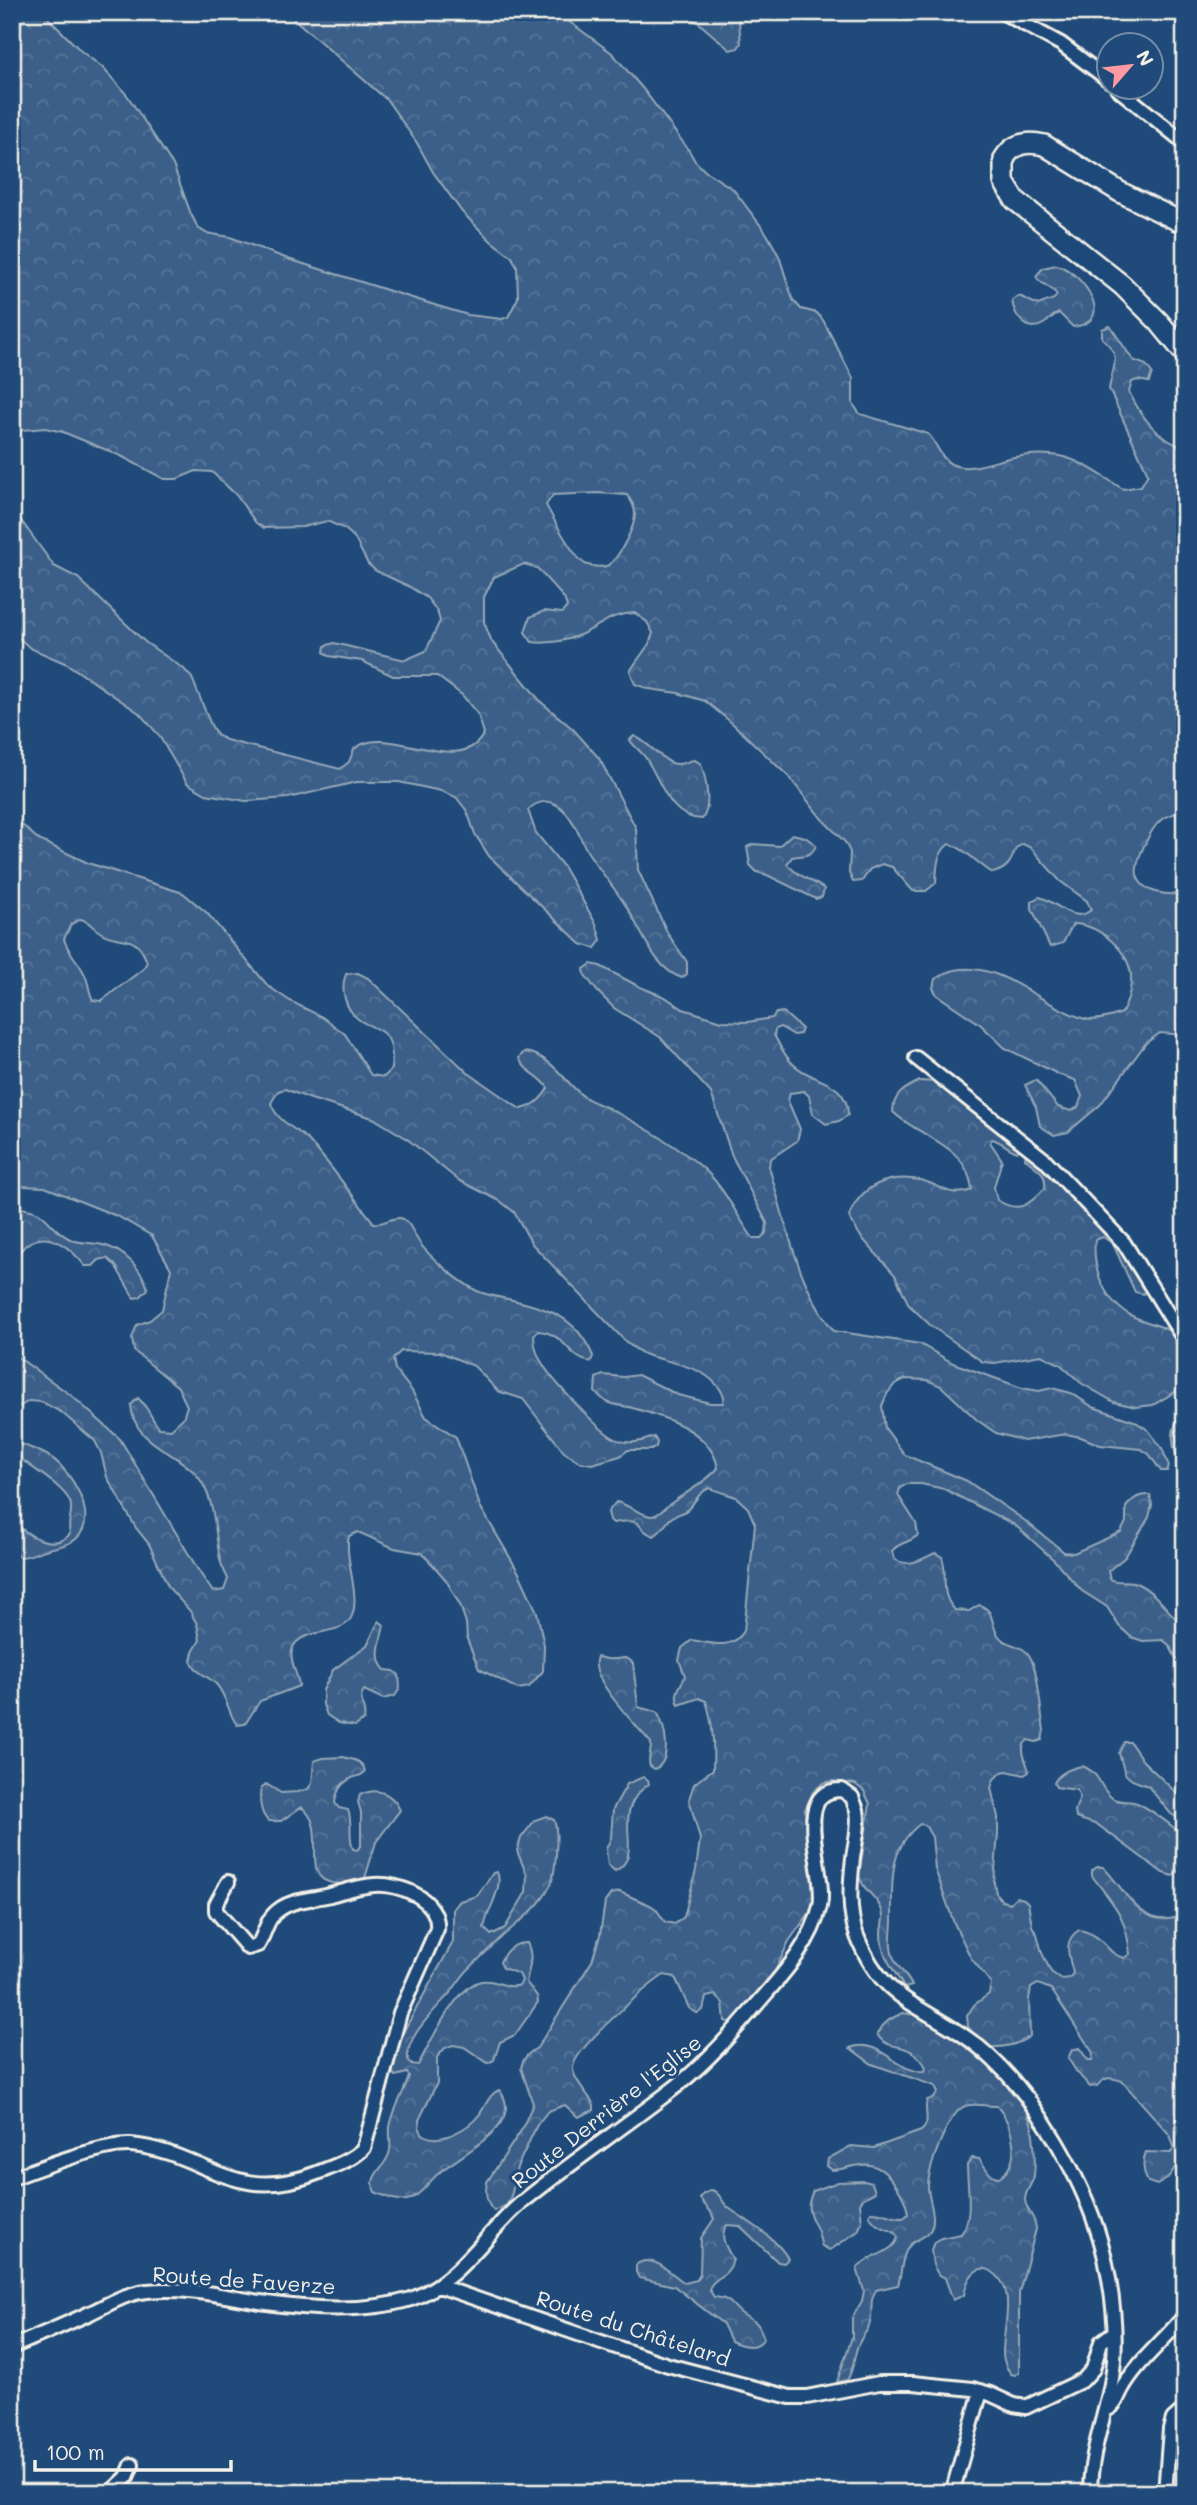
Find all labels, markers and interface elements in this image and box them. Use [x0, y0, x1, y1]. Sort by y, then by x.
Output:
north arrow [1096, 32, 1166, 102]
text: N [1131, 46, 1160, 70]
street label: Route Derrière l'Eglise [506, 2028, 706, 2193]
street label: Route de Faverze [152, 2260, 337, 2299]
street label: Route du Châtelard [533, 2283, 734, 2372]
scale bar [35, 2428, 231, 2472]
text: 100 m [46, 2438, 105, 2465]

